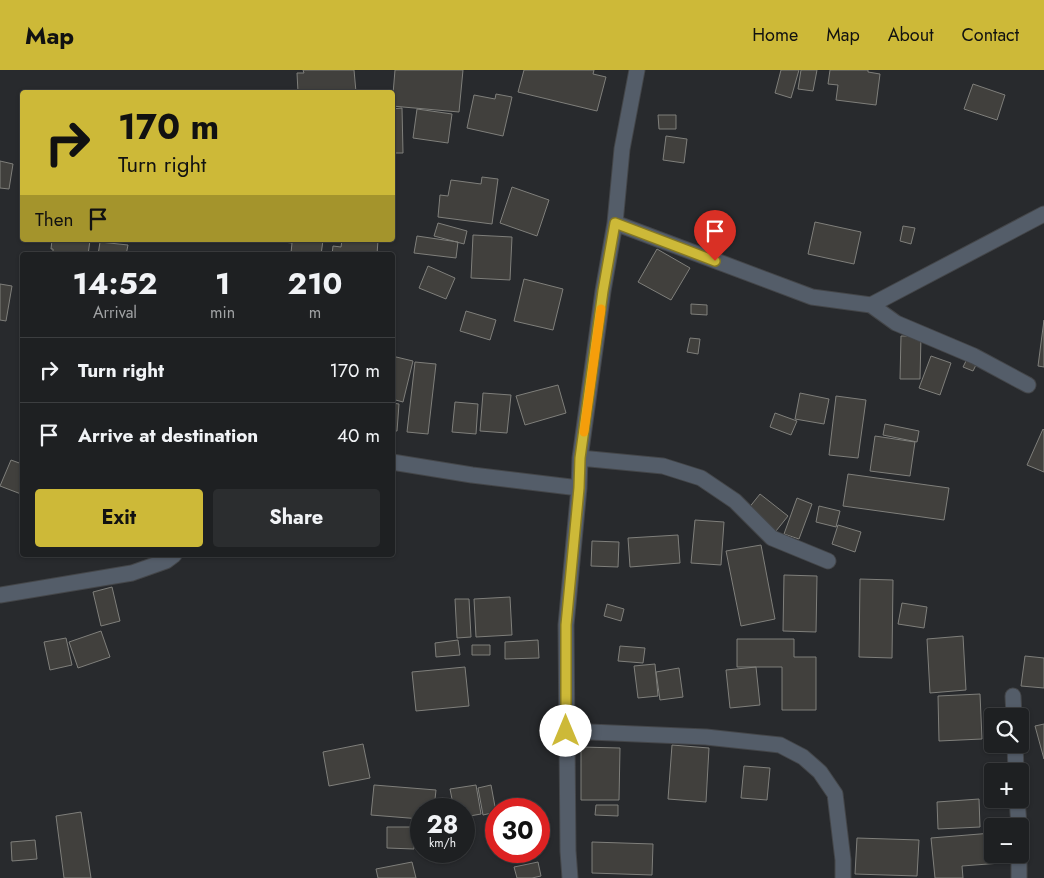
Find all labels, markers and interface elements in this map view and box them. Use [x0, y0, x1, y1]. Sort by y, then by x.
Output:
text: Map [25, 18, 74, 53]
text: Home [752, 22, 798, 48]
text: Map [826, 22, 860, 48]
text: About [888, 22, 933, 48]
text: Contact [961, 22, 1019, 48]
text: 170 m [118, 102, 219, 152]
icon: right [35, 110, 100, 175]
text: Turn right [118, 148, 206, 180]
icon: arrive [84, 205, 112, 233]
text: Then [35, 206, 74, 233]
pin [694, 210, 736, 261]
icon: arrive [701, 217, 729, 245]
text: 14:52 [73, 262, 157, 305]
text: 1 [215, 262, 230, 305]
text: 210 [288, 262, 342, 305]
text: Arrival [93, 301, 137, 324]
text: min [210, 301, 235, 324]
text: m [309, 301, 321, 324]
icon: right [35, 356, 63, 384]
text: Turn right [78, 357, 164, 384]
text: 170 m [330, 357, 380, 384]
icon: arrive [35, 421, 63, 449]
text: Arrive at destination [78, 422, 258, 449]
text: 40 m [337, 422, 380, 449]
button: Exit [35, 489, 203, 547]
button: Share [213, 489, 380, 547]
position arrow [539, 704, 591, 756]
map controls [984, 708, 1029, 863]
button: search [984, 708, 1029, 753]
button: + [984, 763, 1029, 808]
speed limit sign: 30 [485, 798, 550, 863]
text: 28 [426, 806, 459, 842]
button: − [984, 818, 1029, 863]
text: km/h [429, 834, 456, 852]

